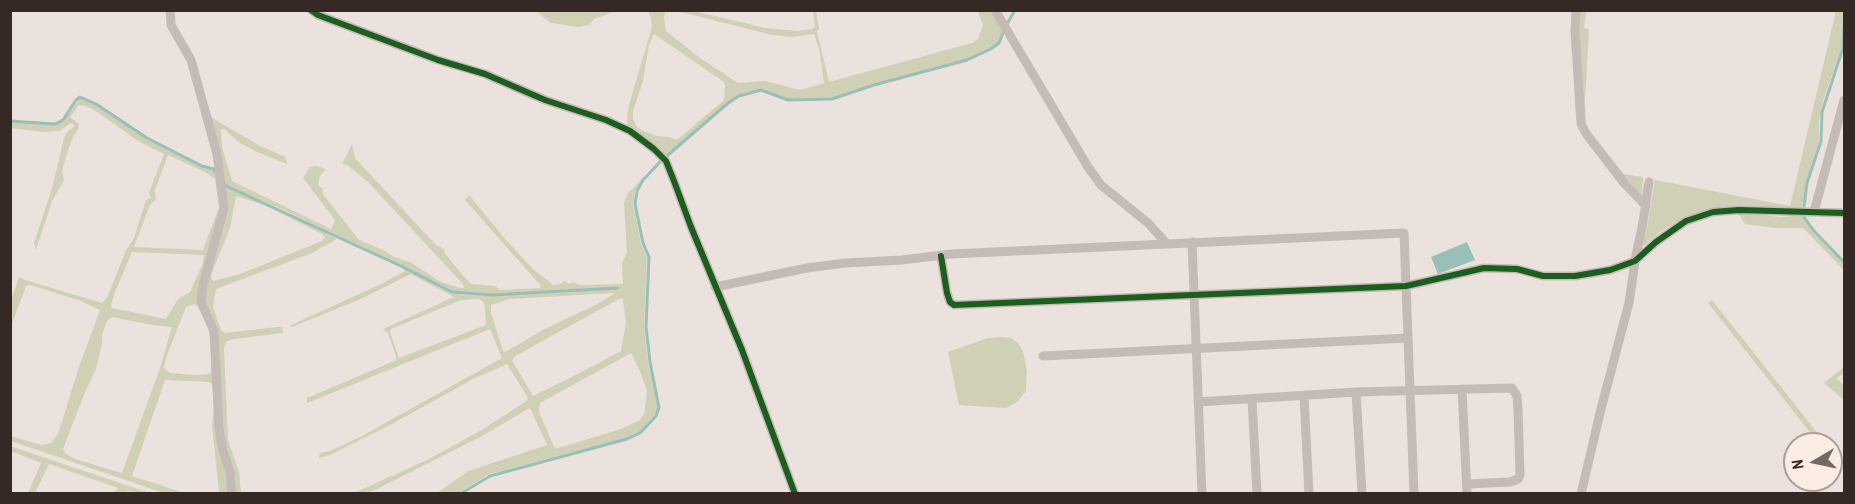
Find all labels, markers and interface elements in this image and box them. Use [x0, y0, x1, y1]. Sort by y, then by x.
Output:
north arrow [1783, 432, 1843, 492]
text: N [1786, 458, 1809, 471]

